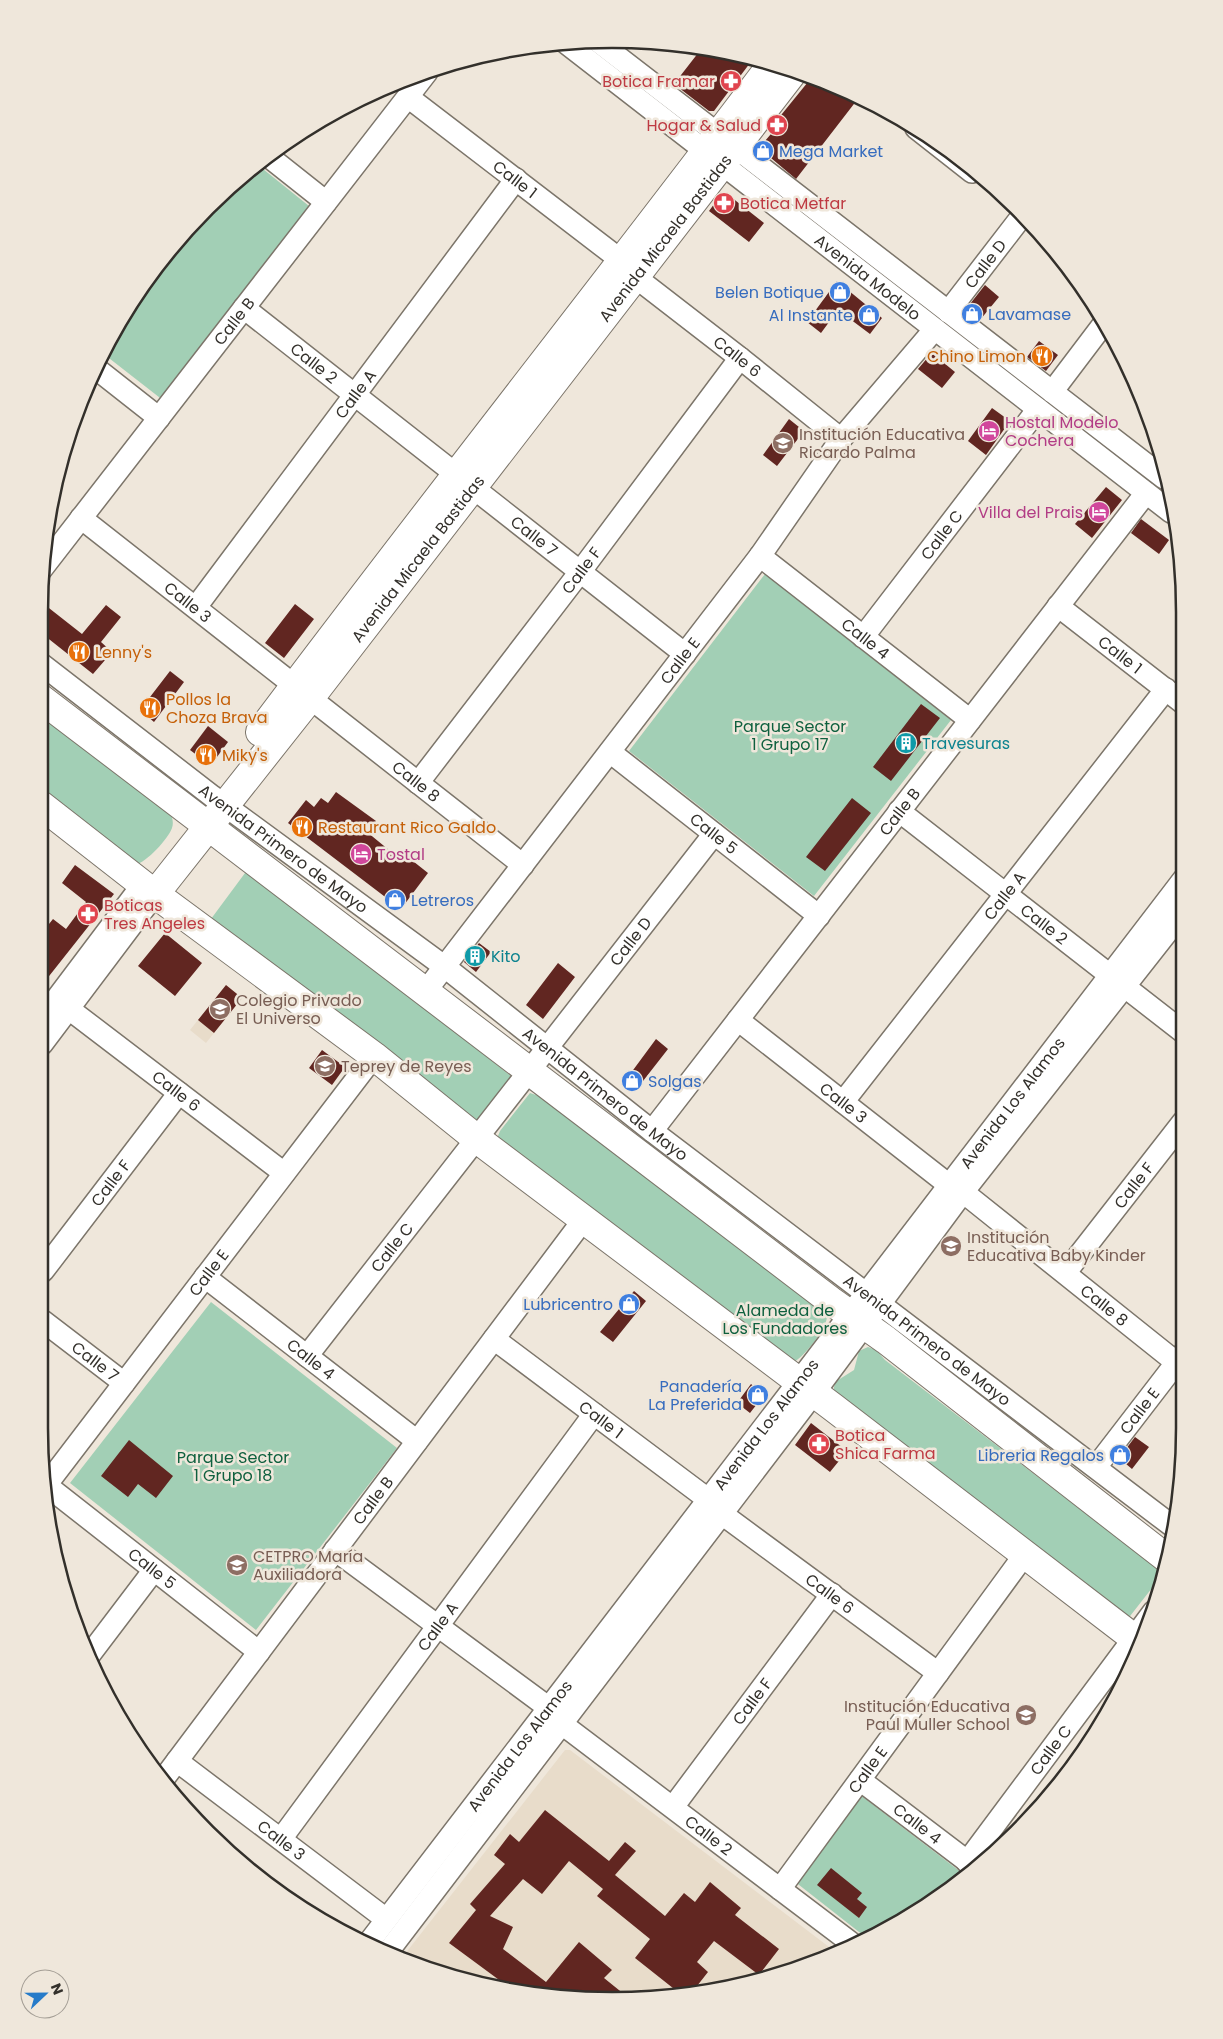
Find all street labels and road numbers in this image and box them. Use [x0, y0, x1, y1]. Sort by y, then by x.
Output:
street label: Avenida Micaela Bastidas [593, 150, 737, 327]
street label: Calle 1 [488, 155, 542, 204]
street label: Avenida Modelo [810, 229, 926, 326]
street label: Calle D [959, 235, 1012, 293]
street label: Calle B [208, 292, 260, 350]
street label: Calle 6 [708, 330, 766, 383]
street label: Calle 2 [285, 337, 342, 389]
street label: Calle A [330, 365, 382, 424]
street label: Avenida Micaela Bastidas [346, 470, 490, 647]
street label: Calle C [915, 505, 969, 565]
street label: Calle 7 [506, 510, 563, 562]
street label: Calle F [556, 542, 607, 599]
street label: Calle 3 [159, 576, 216, 628]
street label: Calle 4 [836, 613, 894, 665]
street label: Calle 1 [1093, 630, 1147, 679]
street label: Calle E [655, 633, 705, 689]
street label: Calle 8 [387, 756, 445, 808]
street label: Avenida Primero de Mayo [194, 779, 372, 919]
street label: Calle B [874, 783, 926, 841]
street label: Calle 5 [685, 808, 742, 860]
street label: Calle A [978, 867, 1031, 925]
street label: Calle 2 [1015, 899, 1072, 950]
street label: Calle D [604, 912, 657, 971]
street label: Avenida Primero de Mayo [518, 1022, 693, 1166]
street label: Avenida Los Alamos [955, 1032, 1071, 1174]
street label: Calle 6 [147, 1065, 205, 1117]
street label: Calle 3 [815, 1077, 872, 1129]
street label: Calle F [85, 1155, 136, 1211]
street label: Calle F [1109, 1157, 1160, 1214]
street label: Calle C [365, 1218, 419, 1277]
street label: Calle E [184, 1245, 234, 1301]
street label: Avenida Primero de Mayo [838, 1269, 1015, 1411]
street label: Calle 8 [1075, 1279, 1133, 1332]
street label: Calle 4 [282, 1333, 340, 1385]
street label: Calle 7 [67, 1336, 124, 1387]
street label: Avenida Los Alamos [708, 1354, 824, 1495]
street label: Calle E [1114, 1383, 1165, 1439]
street label: Calle 1 [574, 1395, 628, 1444]
street label: Calle B [347, 1472, 399, 1530]
street label: Calle 5 [123, 1543, 181, 1595]
street label: Calle 6 [800, 1568, 859, 1620]
street label: Calle A [412, 1597, 464, 1656]
street label: Calle F [727, 1673, 778, 1730]
street label: Avenida Los Alamos [462, 1675, 578, 1817]
street label: Calle C [1025, 1720, 1077, 1780]
street label: Calle E [843, 1741, 893, 1798]
street label: Calle 4 [888, 1798, 946, 1850]
street label: Calle 2 [680, 1810, 737, 1861]
street label: Calle 3 [252, 1815, 310, 1866]

